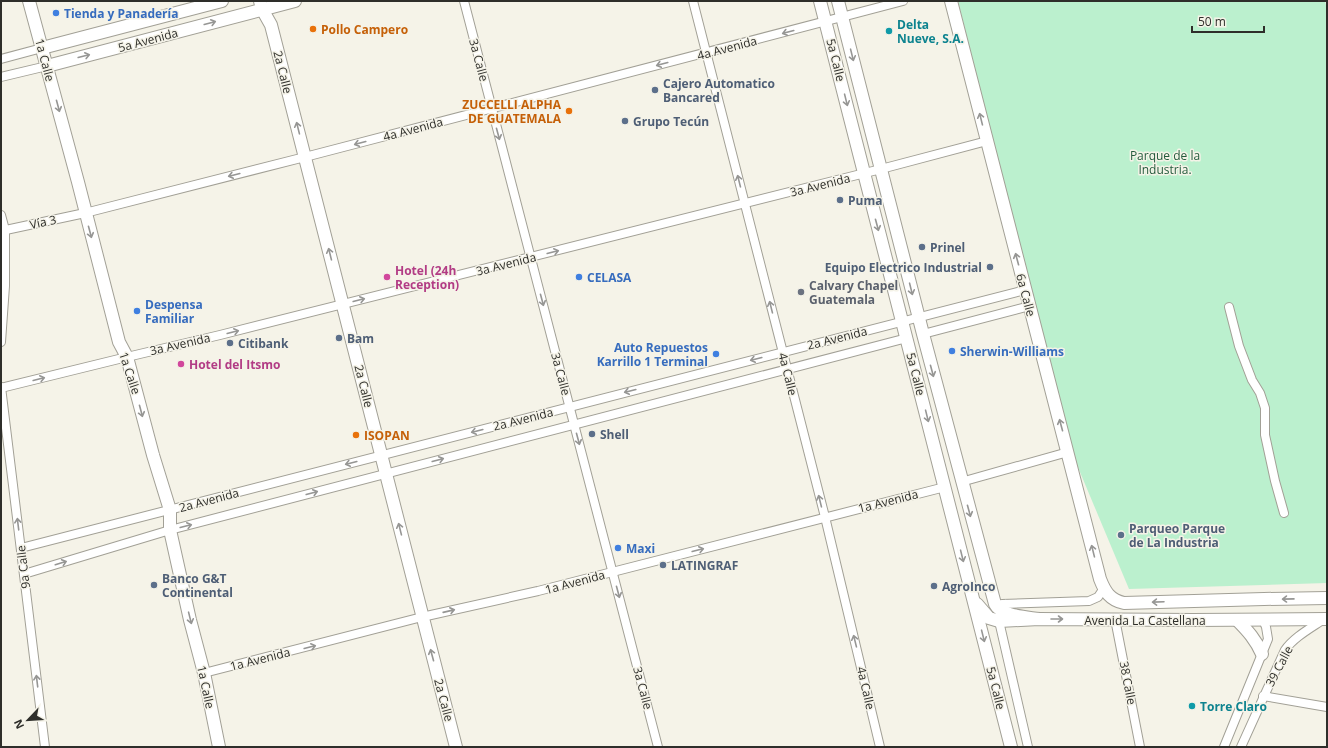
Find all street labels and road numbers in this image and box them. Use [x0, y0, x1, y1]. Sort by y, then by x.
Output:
street label: 5a Avenida [116, 24, 180, 56]
street label: 4a Avenida [695, 32, 759, 64]
street label: 1a Calle [31, 37, 59, 84]
street label: 3a Calle [465, 37, 493, 84]
street label: 5a Calle [822, 37, 850, 83]
street label: 2a Calle [269, 49, 297, 95]
street label: 4a Avenida [381, 113, 445, 145]
street label: 3a Avenida [788, 169, 852, 201]
street label: Vía 3 [28, 211, 58, 233]
street label: 3a Avenida [474, 248, 538, 280]
street label: 6a Calle [1012, 272, 1040, 319]
street label: 2a Avenida [805, 322, 869, 354]
street label: 3a Avenida [148, 329, 212, 359]
street label: 1a Calle [115, 350, 145, 397]
street label: 3a Calle [547, 351, 575, 398]
street label: 4a Calle [774, 351, 802, 397]
street label: 5a Calle [902, 351, 930, 397]
street label: 2a Calle [350, 363, 378, 409]
street label: 2a Avenida [491, 403, 555, 435]
street label: 2a Avenida [177, 484, 241, 516]
street label: 1a Avenida [856, 485, 920, 517]
street label: 9a Calle [12, 544, 34, 590]
street label: 1a Avenida [543, 566, 607, 598]
street label: Avenida La Castellana [1084, 612, 1206, 629]
street label: 39 Calle [1261, 642, 1297, 689]
street label: 1a Avenida [228, 643, 292, 675]
street label: 38 Calle [1115, 660, 1141, 706]
street label: 1a Calle [193, 664, 219, 710]
street label: 3a Calle [629, 665, 657, 712]
street label: 4a Calle [853, 665, 879, 711]
street label: 5a Calle [982, 665, 1010, 711]
street label: 2a Calle [430, 677, 458, 724]

